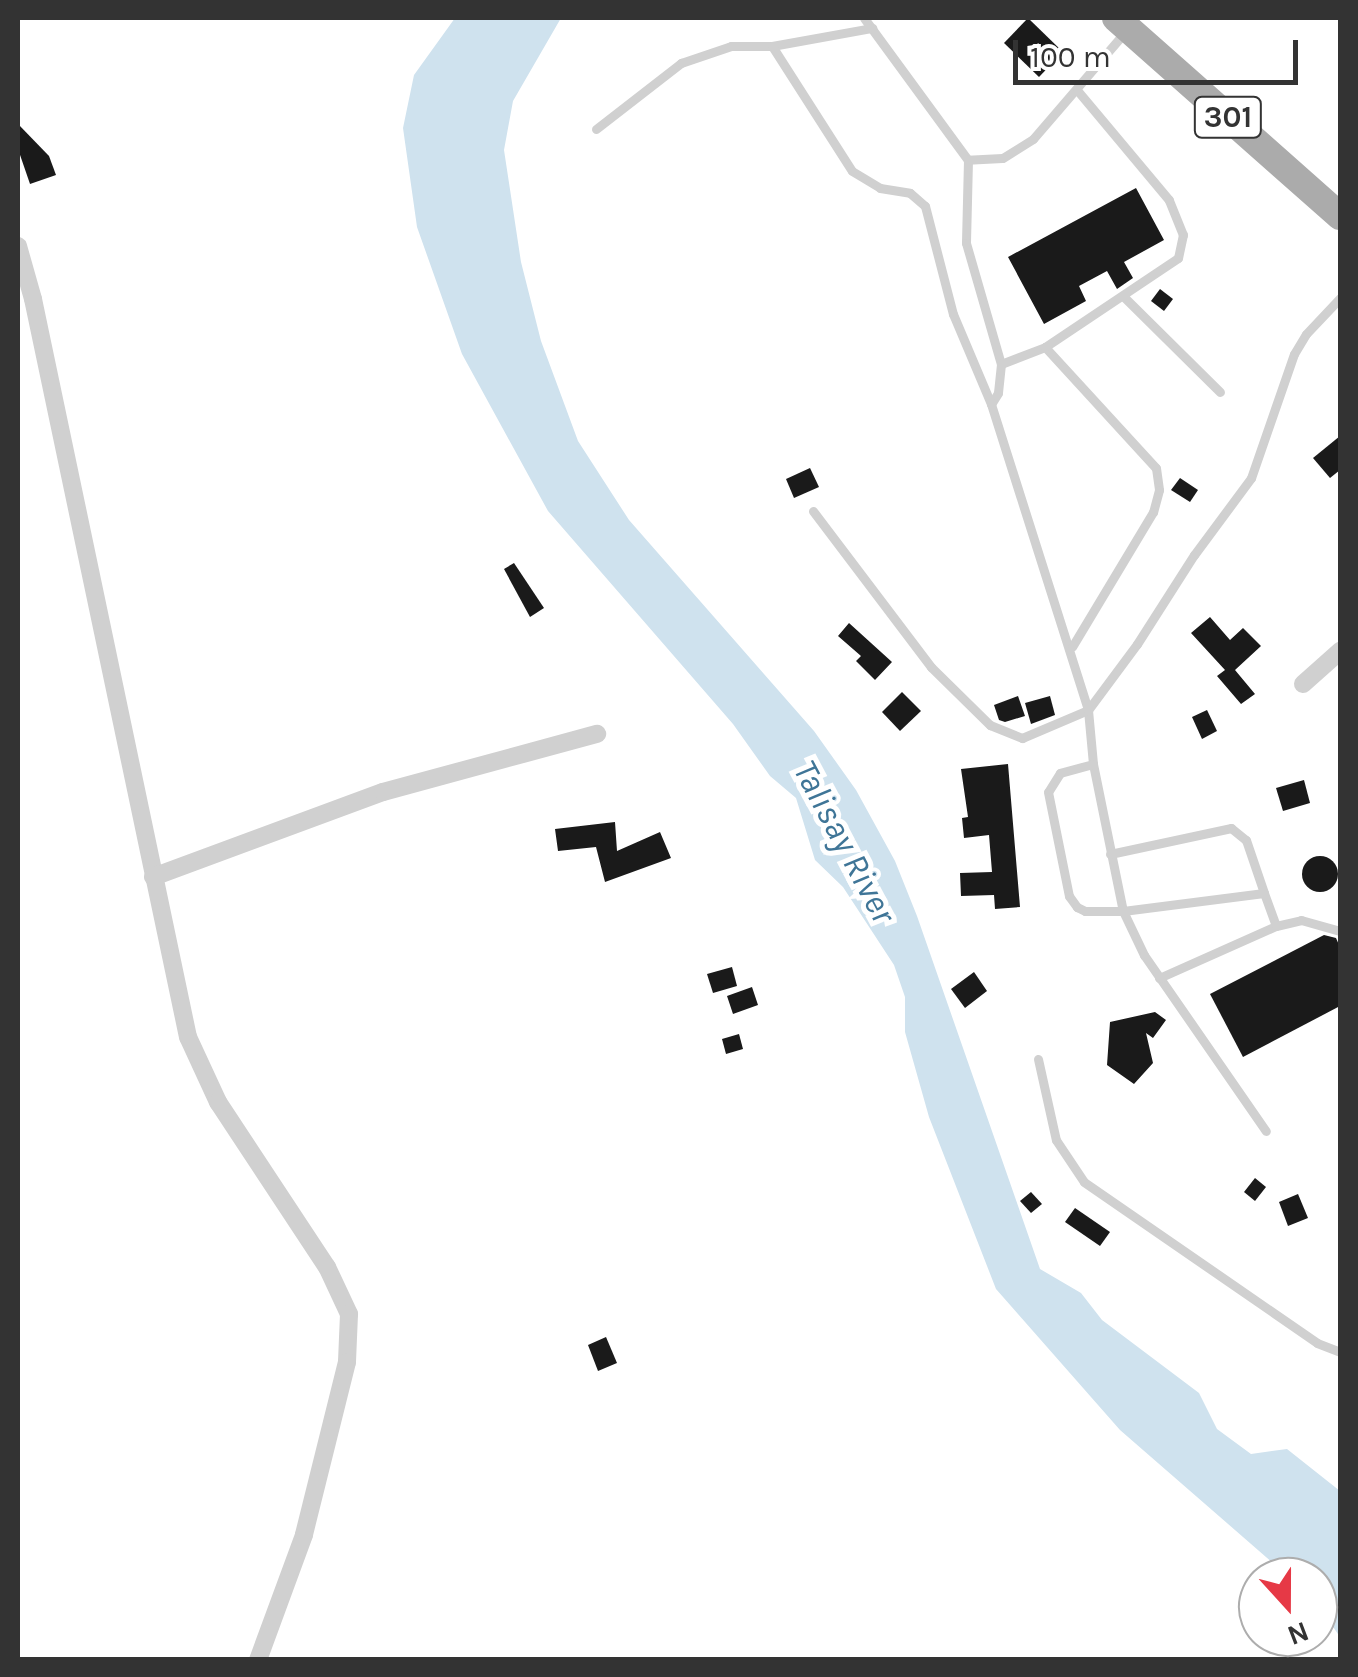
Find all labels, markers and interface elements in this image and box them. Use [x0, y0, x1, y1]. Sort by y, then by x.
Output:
scale bar [1018, 20, 1303, 82]
text: 100 m [1030, 39, 1111, 75]
road number: 301 [1193, 92, 1263, 142]
water label: Talisay River [784, 753, 904, 931]
north arrow [1238, 1557, 1338, 1657]
text: N [1283, 1615, 1314, 1653]

